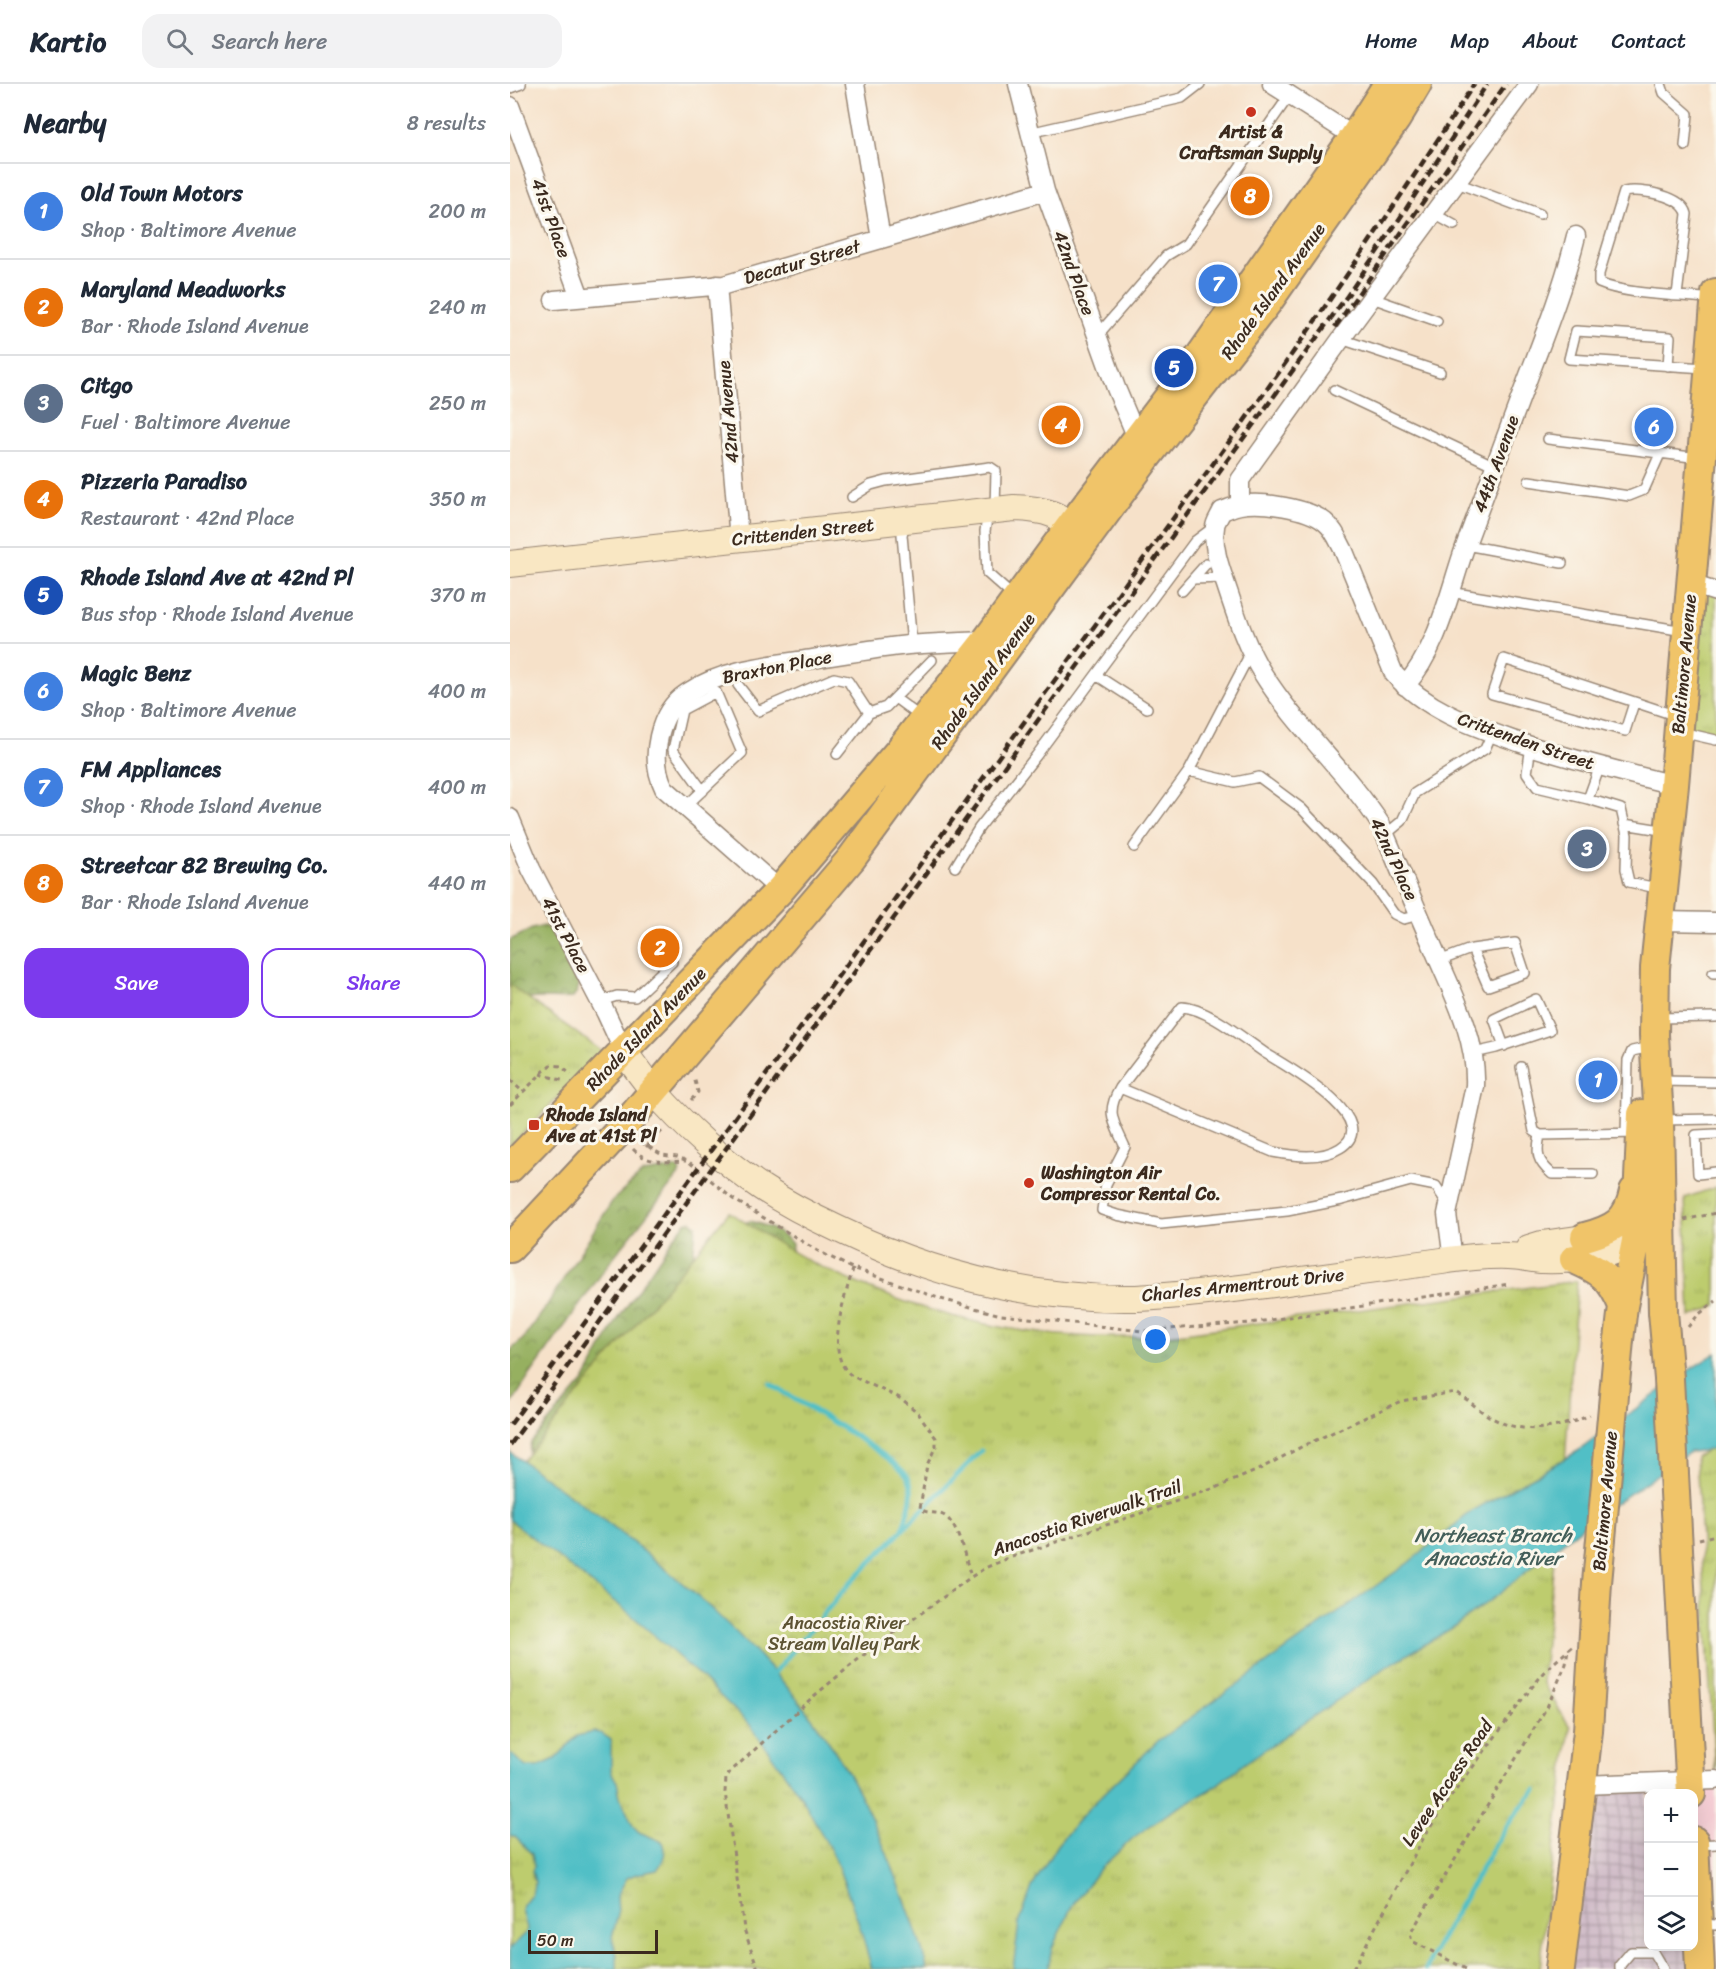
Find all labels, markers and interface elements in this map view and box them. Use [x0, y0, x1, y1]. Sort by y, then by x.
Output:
search box [142, 14, 562, 68]
text: Kartio [30, 17, 106, 66]
text: Search here [211, 22, 327, 61]
text: Home [1365, 22, 1417, 60]
text: Map [1450, 22, 1489, 60]
text: About [1522, 22, 1579, 60]
text: Contact [1612, 22, 1686, 60]
icon: search [163, 25, 196, 58]
text: Nearby [24, 100, 106, 146]
marker: Artist & Craftsman Supply [1244, 105, 1258, 119]
text: 8 results [407, 106, 486, 141]
place label: Artist & Craftsman Supply [1179, 116, 1323, 169]
street label: 41st Place [522, 173, 580, 263]
text: Old Town Motors [81, 174, 243, 213]
pin: 8 [1230, 174, 1270, 218]
text: 1 [39, 194, 48, 229]
text: 200 m [429, 194, 486, 229]
text: Shop · Baltimore Avenue [81, 213, 297, 248]
street label: Rhode Island Avenue [1212, 215, 1334, 366]
street label: 42nd Place [1044, 226, 1104, 320]
street label: Decatur Street [740, 230, 865, 294]
pin: 7 [1198, 262, 1238, 306]
text: Maryland Meadworks [81, 270, 285, 309]
text: 2 [38, 290, 49, 325]
text: 240 m [429, 290, 486, 325]
text: Bar · Rhode Island Avenue [81, 309, 309, 344]
pin: 5 [1154, 346, 1194, 390]
street label: 42nd Avenue [708, 359, 748, 465]
text: Citgo [81, 366, 133, 405]
text: 3 [38, 386, 49, 421]
text: 250 m [429, 386, 486, 421]
pin: 4 [1042, 402, 1080, 448]
pin: 6 [1634, 404, 1674, 450]
text: Fuel · Baltimore Avenue [81, 405, 290, 440]
street label: 44th Avenue [1464, 410, 1529, 517]
text: Pizzeria Paradiso [81, 462, 247, 501]
text: 4 [37, 482, 50, 517]
text: 350 m [430, 482, 486, 517]
text: Restaurant · 42nd Place [81, 501, 294, 536]
street label: Crittenden Street [730, 509, 876, 555]
text: Rhode Island Ave at 42nd Pl [81, 558, 353, 597]
text: 5 [37, 578, 50, 613]
text: 370 m [430, 578, 486, 613]
street label: Baltimore Avenue [1662, 593, 1706, 735]
text: Bus stop · Rhode Island Avenue [81, 597, 354, 632]
street label: Rhode Island Avenue [922, 605, 1044, 756]
street label: Braxton Place [719, 641, 835, 693]
text: Magic Benz [81, 654, 191, 693]
text: 6 [38, 674, 49, 709]
text: 400 m [428, 674, 486, 709]
text: Shop · Baltimore Avenue [81, 693, 297, 728]
street label: Crittenden Street [1453, 703, 1599, 779]
text: FM Appliances [81, 750, 221, 789]
text: 7 [38, 770, 49, 805]
text: 400 m [428, 770, 486, 805]
text: Shop · Rhode Island Avenue [81, 789, 322, 824]
street label: 42nd Place [1361, 812, 1427, 906]
pin: 3 [1568, 826, 1606, 872]
text: Streetcar 82 Brewing Co. [81, 846, 329, 885]
text: 8 [37, 866, 50, 901]
text: 440 m [428, 866, 486, 901]
text: Bar · Rhode Island Avenue [81, 885, 309, 920]
street label: 41st Place [532, 891, 600, 979]
pin: 2 [640, 926, 680, 970]
button: Save [24, 948, 249, 1018]
button: Share [261, 948, 486, 1018]
street label: Rhode Island Avenue [578, 959, 714, 1099]
pin: 1 [1578, 1058, 1618, 1102]
place label: Rhode Island Ave at 41st Pl [545, 1099, 658, 1152]
marker: Rhode Island Ave at 41st Pl [527, 1118, 541, 1132]
place label: Washington Air Compressor Rental Co. [1040, 1157, 1221, 1210]
marker: Washington Air Compressor Rental Co. [1022, 1176, 1036, 1190]
street label: Charles Armentrout Drive [1140, 1258, 1346, 1312]
your location [1141, 1325, 1170, 1354]
street label: Baltimore Avenue [1583, 1430, 1627, 1572]
street label: Anacostia Riverwalk Trail [987, 1470, 1187, 1566]
water label: Northeast Branch Anacostia River [1415, 1518, 1573, 1576]
park label: Anacostia River Stream Valley Park [768, 1607, 920, 1660]
street label: Levee Access Road [1393, 1712, 1502, 1853]
map controls [1644, 1789, 1698, 1951]
button: + [1644, 1789, 1698, 1843]
button: − [1644, 1843, 1698, 1897]
button: layers [1644, 1897, 1698, 1951]
text: 50 m [537, 1926, 573, 1955]
scale bar [528, 1927, 658, 1954]

